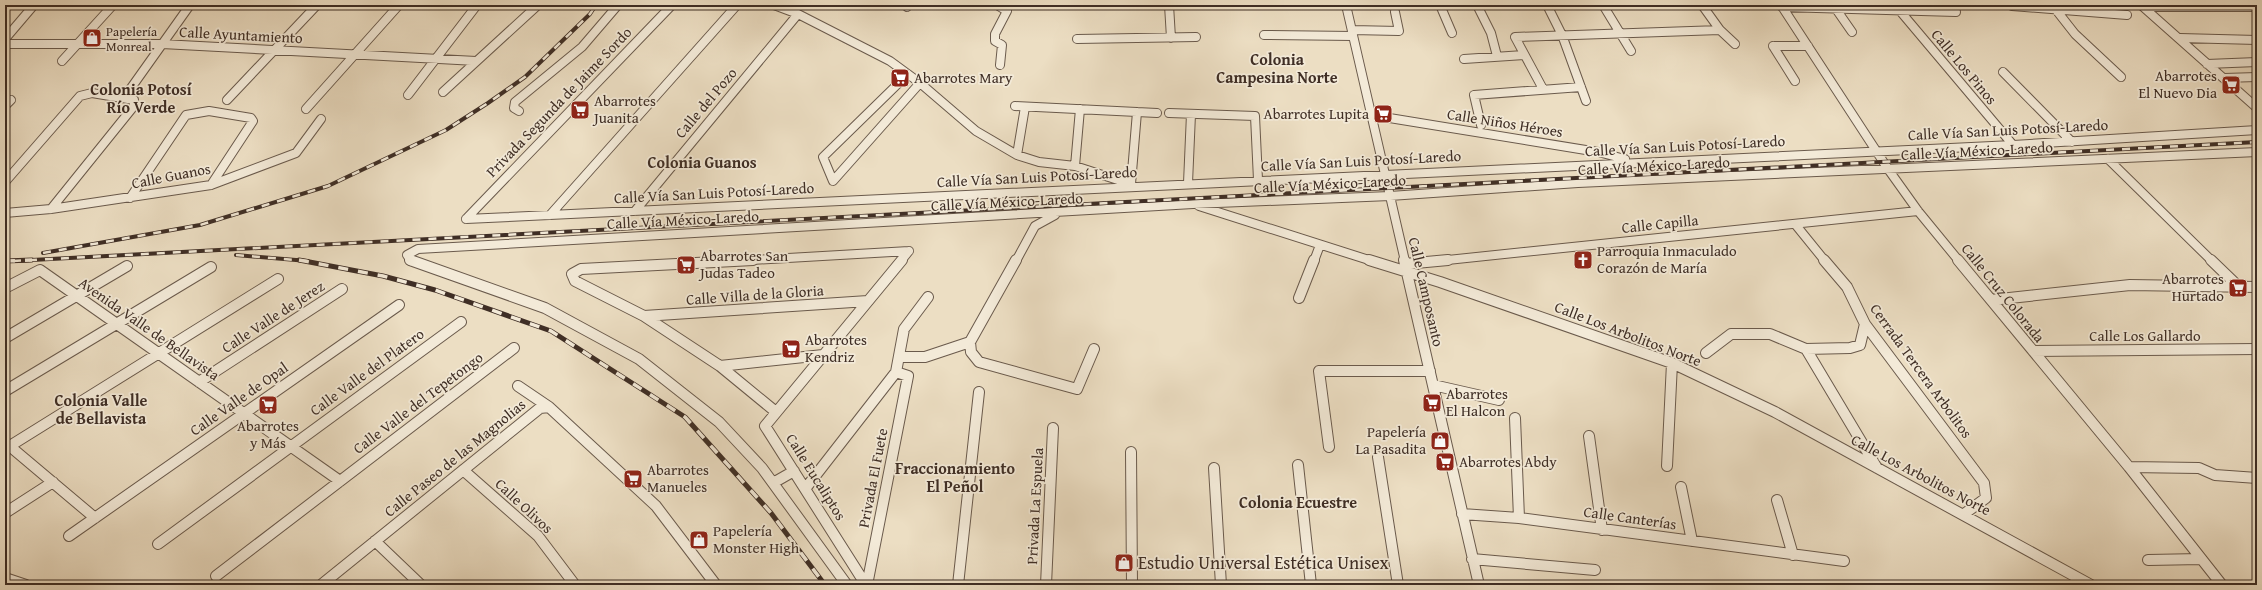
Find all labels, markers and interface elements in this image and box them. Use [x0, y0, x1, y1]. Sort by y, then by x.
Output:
street label: Calle Ayuntamiento [179, 21, 304, 48]
place label: Papelería Monreal [106, 22, 158, 56]
street label: Privada Segunda de Jaime Sordo [481, 22, 636, 181]
street label: Calle Los Pinos [1927, 24, 2002, 109]
shop icon: Papelería Monreal [81, 27, 103, 49]
district label: Colonia Campesina Norte [1216, 47, 1338, 89]
street label: Calle del Pozo [670, 63, 742, 143]
place label: Abarrotes El Nuevo Dia [2138, 65, 2217, 103]
supermarket icon: Abarrotes Mary [889, 67, 911, 89]
place label: Abarrotes Mary [914, 67, 1013, 88]
supermarket icon: Abarrotes El Nuevo Dia [2220, 74, 2242, 96]
district label: Colonia Potosí Río Verde [90, 77, 193, 119]
place label: Abarrotes Juanita [592, 90, 656, 128]
supermarket icon: Abarrotes Juanita [569, 99, 591, 121]
place label: Abarrotes Lupita [1264, 103, 1369, 124]
supermarket icon: Abarrotes Lupita [1372, 103, 1394, 125]
street label: Calle Niños Héroes [1446, 103, 1565, 142]
street label: Calle Vía San Luis Potosí-Laredo [1907, 114, 2109, 145]
street label: Calle Vía San Luis Potosí-Laredo [1584, 130, 1786, 161]
street label: Calle Vía México-Laredo [1900, 136, 2054, 165]
street label: Calle Vía San Luis Potosí-Laredo [1260, 145, 1462, 176]
district label: Colonia Guanos [647, 150, 757, 174]
street label: Calle Vía México-Laredo [1577, 151, 1731, 180]
street label: Calle Guanos [130, 158, 212, 193]
street label: Calle Vía San Luis Potosí-Laredo [936, 161, 1138, 192]
street label: Calle Vía México-Laredo [1253, 169, 1407, 198]
street label: Calle Vía San Luis Potosí-Laredo [613, 177, 815, 208]
street label: Calle Vía México-Laredo [930, 187, 1084, 216]
street label: Calle Vía México-Laredo [606, 205, 760, 234]
street label: Calle Capilla [1621, 209, 1699, 238]
street label: Calle Camposanto [1404, 235, 1449, 349]
street label: Calle Cruz Colorada [1957, 239, 2050, 347]
place label: Parroquia Inmaculado Corazón de María [1597, 240, 1737, 278]
place label: Abarrotes San Judas Tadeo [698, 245, 789, 283]
church icon: Parroquia Inmaculado Corazón de María [1572, 249, 1594, 271]
supermarket icon: Abarrotes San Judas Tadeo [675, 254, 697, 276]
place label: Abarrotes Hurtado [2162, 268, 2224, 306]
street label: Avenida Valle de Bellavista [75, 272, 224, 385]
street label: Calle Valle de Jerez [217, 275, 328, 358]
supermarket icon: Abarrotes Hurtado [2227, 277, 2249, 299]
street label: Calle Villa de la Gloria [685, 279, 825, 310]
street label: Calle Los Arbolitos Norte [1552, 296, 1705, 371]
street label: Cerrada Tercera Arbolitos [1865, 299, 1977, 442]
street label: Calle Valle del Platero [305, 323, 428, 420]
street label: Calle Los Gallardo [2089, 325, 2201, 346]
place label: Abarrotes Kendriz [805, 329, 867, 367]
supermarket icon: Abarrotes Kendriz [780, 338, 802, 360]
street label: Calle Valle del Tepetongo [348, 347, 487, 458]
street label: Calle Valle de Opal [185, 357, 292, 440]
place label: Abarrotes El Halcon [1446, 383, 1508, 421]
district label: Colonia Valle de Bellavista [55, 388, 148, 430]
supermarket icon: Abarrotes El Halcon [1421, 392, 1443, 414]
supermarket icon: Abarrotes y Más [257, 394, 279, 416]
street label: Calle Paseo de las Magnolias [380, 394, 530, 521]
place label: Abarrotes y Más [237, 415, 299, 453]
place label: Papelería La Pasadita [1355, 421, 1426, 459]
street label: Privada El Fuete [853, 426, 892, 529]
street label: Calle Eucaliptos [781, 429, 852, 524]
street label: Calle Los Arbolitos Norte [1848, 429, 1995, 520]
shop icon: Papelería La Pasadita [1429, 430, 1451, 452]
street label: Privada La Espuela [1021, 447, 1048, 565]
supermarket icon: Abarrotes Abdy [1434, 451, 1456, 473]
place label: Abarrotes Abdy [1459, 451, 1557, 472]
district label: Fraccionamiento El Peñol [895, 456, 1016, 498]
place label: Abarrotes Manueles [647, 459, 709, 497]
supermarket icon: Abarrotes Manueles [622, 468, 644, 490]
street label: Calle Olivos [491, 473, 558, 538]
district label: Colonia Ecuestre [1239, 490, 1357, 514]
street label: Calle Canterías [1582, 501, 1678, 534]
place label: Papelería Monster High [713, 520, 800, 558]
shop icon: Papelería Monster High [688, 529, 710, 551]
place label: Estudio Universal Estética Unisex [1138, 549, 1389, 576]
shop icon: Estudio Universal Estética Unisex [1113, 552, 1135, 574]

